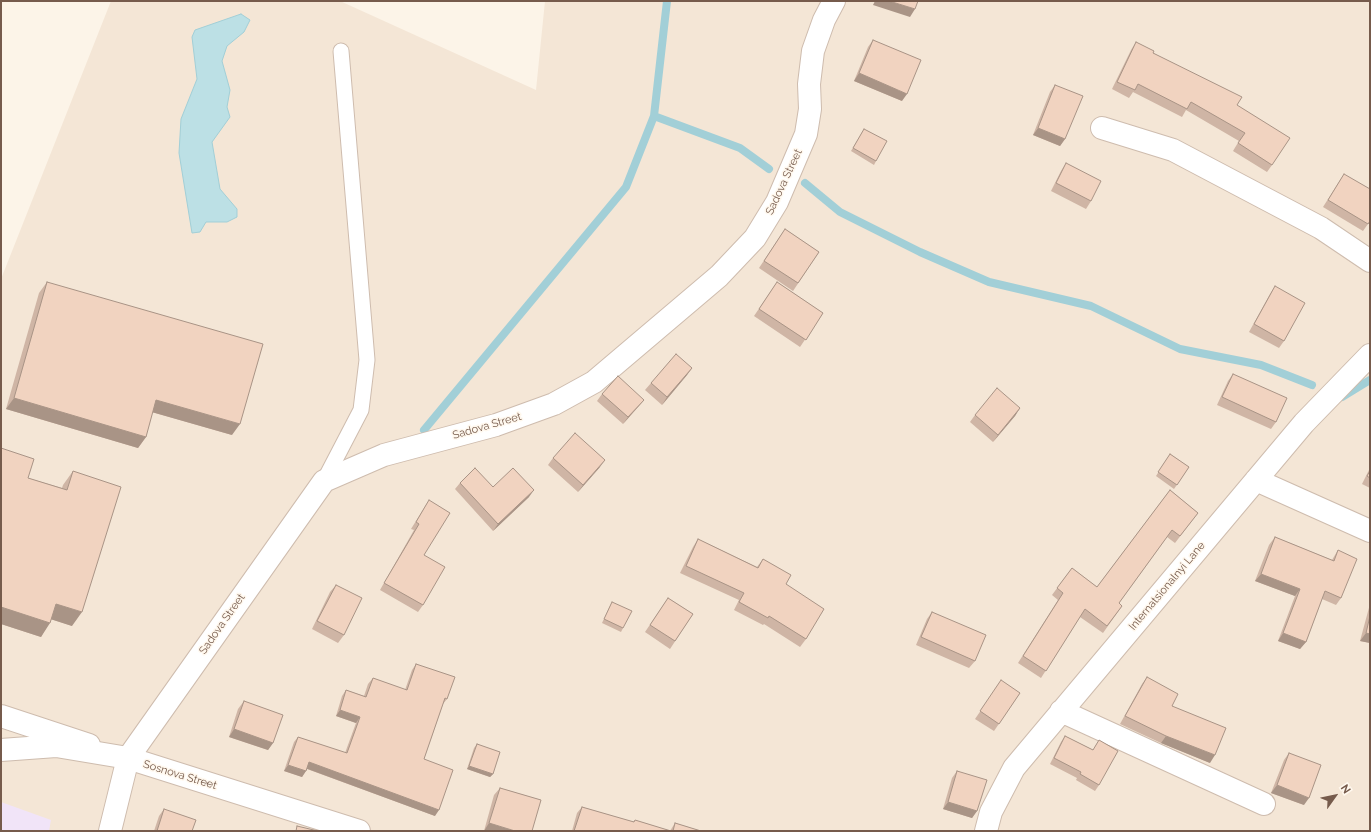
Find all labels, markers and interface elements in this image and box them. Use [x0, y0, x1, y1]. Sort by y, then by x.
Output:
street label: Sadova Street [763, 147, 805, 217]
street label: Sadova Street [451, 410, 523, 442]
street label: Internatsionalnyi Lane [1126, 539, 1208, 633]
street label: Sadova Street [196, 591, 248, 657]
street label: Sosnova Street [142, 758, 218, 792]
north arrow [1315, 776, 1355, 816]
text: N [1338, 782, 1353, 796]

